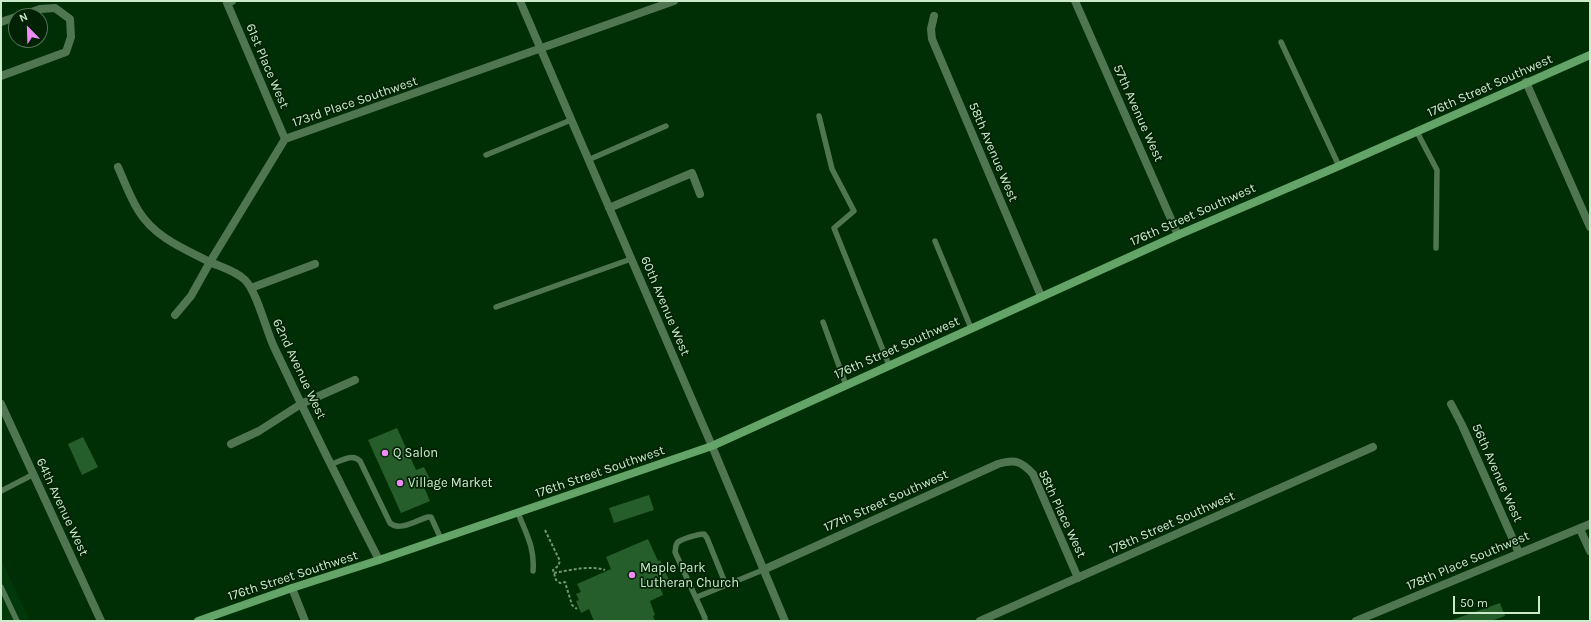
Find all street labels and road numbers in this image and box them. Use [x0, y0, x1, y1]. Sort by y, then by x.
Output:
street label: 61st Place West [242, 21, 292, 111]
street label: 176th Street Southwest [1425, 51, 1555, 121]
street label: 57th Avenue West [1110, 62, 1166, 164]
street label: 173rd Place Southwest [290, 73, 420, 131]
street label: 58th Avenue West [965, 100, 1021, 204]
street label: 176th Street Southwest [1128, 180, 1258, 250]
street label: 60th Avenue West [637, 254, 693, 358]
street label: 176th Street Southwest [832, 313, 962, 383]
street label: 62nd Avenue West [269, 316, 329, 422]
street label: 56th Avenue West [1468, 421, 1526, 525]
street label: 176th Street Southwest [533, 443, 667, 501]
street label: 64th Avenue West [33, 456, 91, 558]
street label: 177th Street Southwest [821, 467, 951, 535]
street label: 58th Place West [1035, 468, 1089, 560]
street label: 178th Street Southwest [1107, 488, 1237, 558]
street label: 178th Place Southwest [1404, 528, 1532, 594]
street label: 176th Street Southwest [226, 548, 360, 604]

